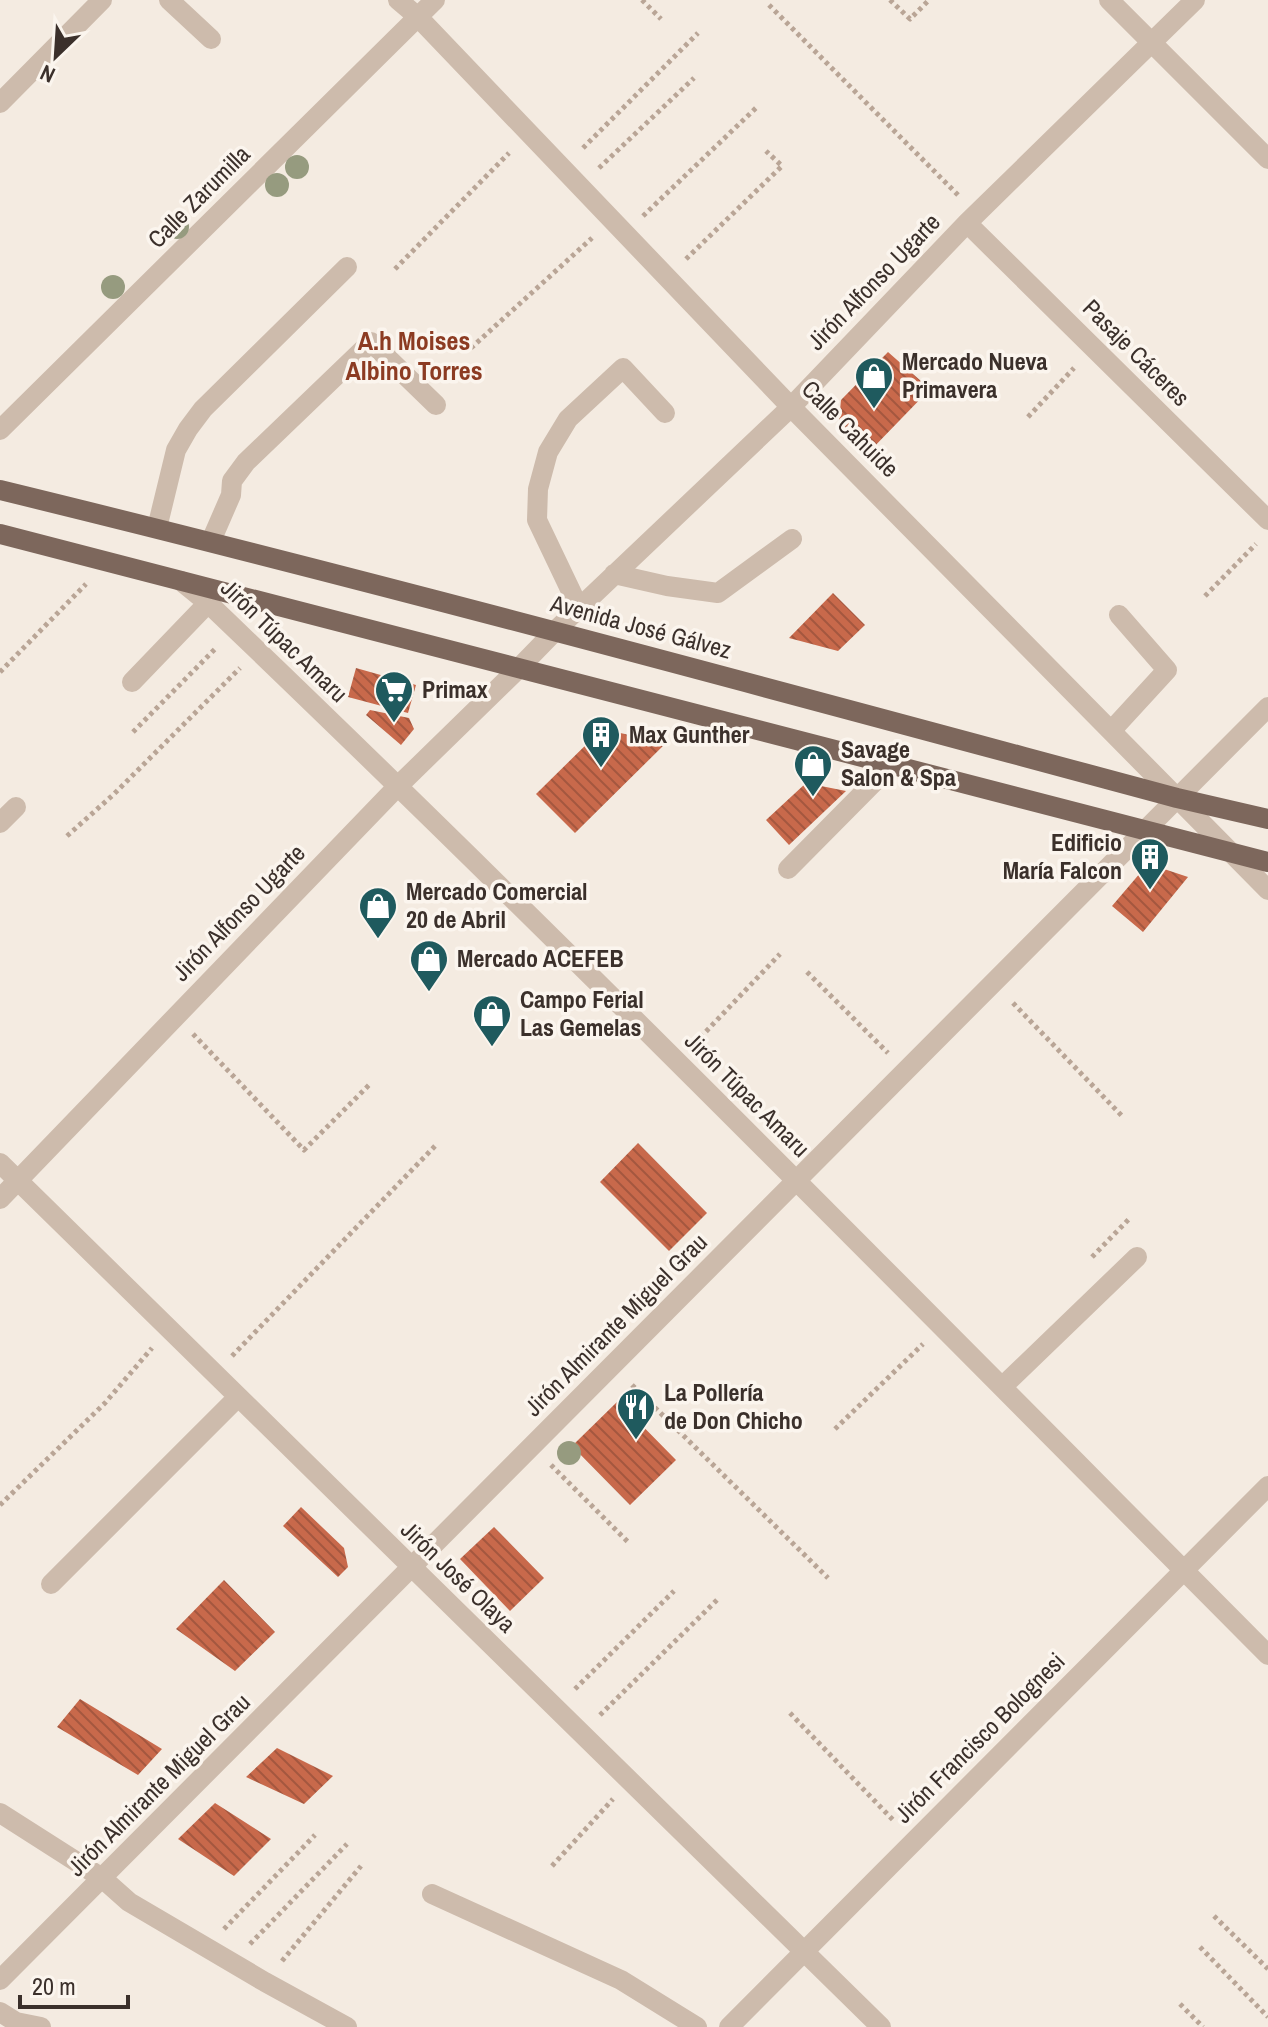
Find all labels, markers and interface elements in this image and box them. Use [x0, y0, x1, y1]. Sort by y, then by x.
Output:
north arrow [16, 16, 96, 96]
text: N [35, 58, 60, 90]
street label: Calle Zarumilla [140, 138, 256, 254]
street label: Jirón Alfonso Ugarte [800, 206, 947, 357]
street label: Pasaje Cáceres [1076, 292, 1197, 413]
district label: A.h Moises Albino Torres [345, 323, 483, 388]
place label: Mercado Nueva Primavera [902, 345, 1048, 405]
shop icon: Mercado Nueva Primavera [853, 355, 895, 410]
street label: Calle Cahuide [795, 373, 906, 484]
street label: Jirón Túpac Amaru [214, 572, 355, 709]
street label: Avenida José Gálvez [546, 586, 735, 666]
supermarket icon: Primax [373, 669, 415, 724]
place label: Primax [422, 673, 488, 705]
building icon: Max Gunther [580, 714, 622, 769]
place label: Max Gunther [629, 718, 750, 750]
place label: Savage Salon & Spa [841, 733, 956, 793]
shop icon: Savage Salon & Spa [792, 743, 834, 798]
place label: Edificio María Falcon [1003, 826, 1122, 886]
building icon: Edificio María Falcon [1129, 836, 1171, 891]
street label: Jirón Alfonso Ugarte [165, 837, 312, 988]
place label: Mercado Comercial 20 de Abril [406, 875, 588, 935]
shop icon: Mercado Comercial 20 de Abril [357, 885, 399, 940]
shop icon: Mercado ACEFEB [408, 938, 450, 993]
place label: Mercado ACEFEB [457, 942, 624, 974]
place label: Campo Ferial Las Gemelas [520, 983, 644, 1043]
shop icon: Campo Ferial Las Gemelas [471, 993, 513, 1048]
street label: Jirón Túpac Amaru [678, 1025, 817, 1164]
street label: Jirón Almirante Miguel Grau [517, 1226, 714, 1423]
place label: La Pollería de Don Chicho [664, 1376, 803, 1436]
restaurant icon: La Pollería de Don Chicho [615, 1386, 657, 1441]
street label: Jirón José Olaya [394, 1513, 523, 1639]
street label: Jirón Francisco Bolognesi [887, 1645, 1071, 1829]
street label: Jirón Almirante Miguel Grau [60, 1686, 257, 1883]
scale bar [20, 1959, 128, 2009]
text: 20 m [32, 1970, 76, 2002]

